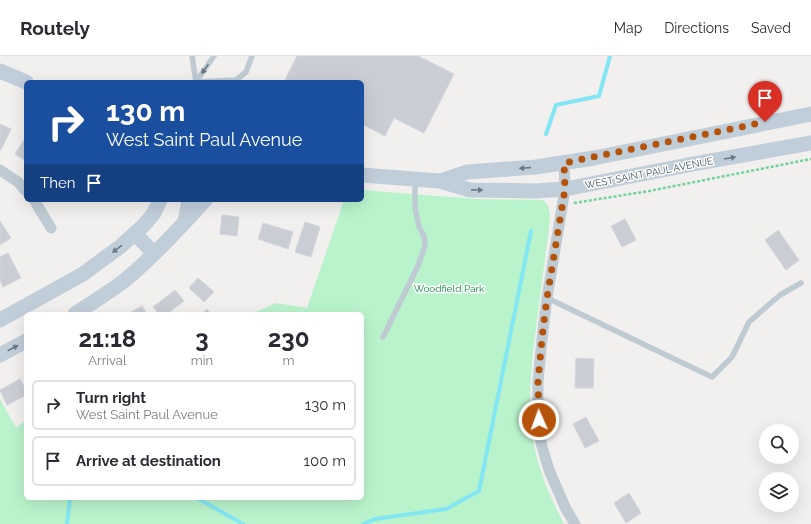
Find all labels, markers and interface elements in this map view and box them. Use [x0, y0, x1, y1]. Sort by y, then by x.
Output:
text: Routely [20, 17, 90, 39]
text: Map [614, 20, 642, 36]
text: Directions [664, 20, 729, 36]
text: Saved [751, 20, 791, 36]
one-way arrow [201, 64, 209, 74]
pin [748, 81, 782, 122]
icon: arrive [754, 87, 776, 109]
text: 130 m [106, 95, 185, 128]
icon: right [40, 96, 92, 148]
text: West Saint Paul Avenue [106, 129, 302, 150]
one-way arrow [724, 154, 736, 160]
street label: WEST SAINT PAUL AVENUE [584, 155, 714, 191]
one-way arrow [519, 164, 531, 171]
icon: arrive [83, 172, 105, 194]
text: Then [40, 174, 75, 192]
one-way arrow [471, 187, 484, 193]
one-way arrow [111, 245, 122, 254]
park label: Woodfield Park [414, 283, 485, 294]
text: 21:18 [79, 324, 136, 353]
text: 3 [195, 324, 209, 353]
text: 230 [268, 324, 309, 353]
one-way arrow [7, 344, 19, 351]
text: Arrival [88, 353, 126, 368]
text: min [191, 353, 213, 368]
text: m [283, 353, 295, 368]
text: Turn right [76, 389, 146, 407]
icon: right [42, 394, 64, 416]
text: 130 m [305, 396, 346, 414]
position arrow [518, 399, 560, 441]
text: West Saint Paul Avenue [76, 407, 218, 422]
map controls [759, 424, 799, 512]
button: search [759, 424, 799, 464]
icon: arrive [42, 450, 64, 472]
text: Arrive at destination [76, 452, 221, 470]
text: 100 m [304, 452, 346, 470]
button: layers [759, 472, 799, 512]

